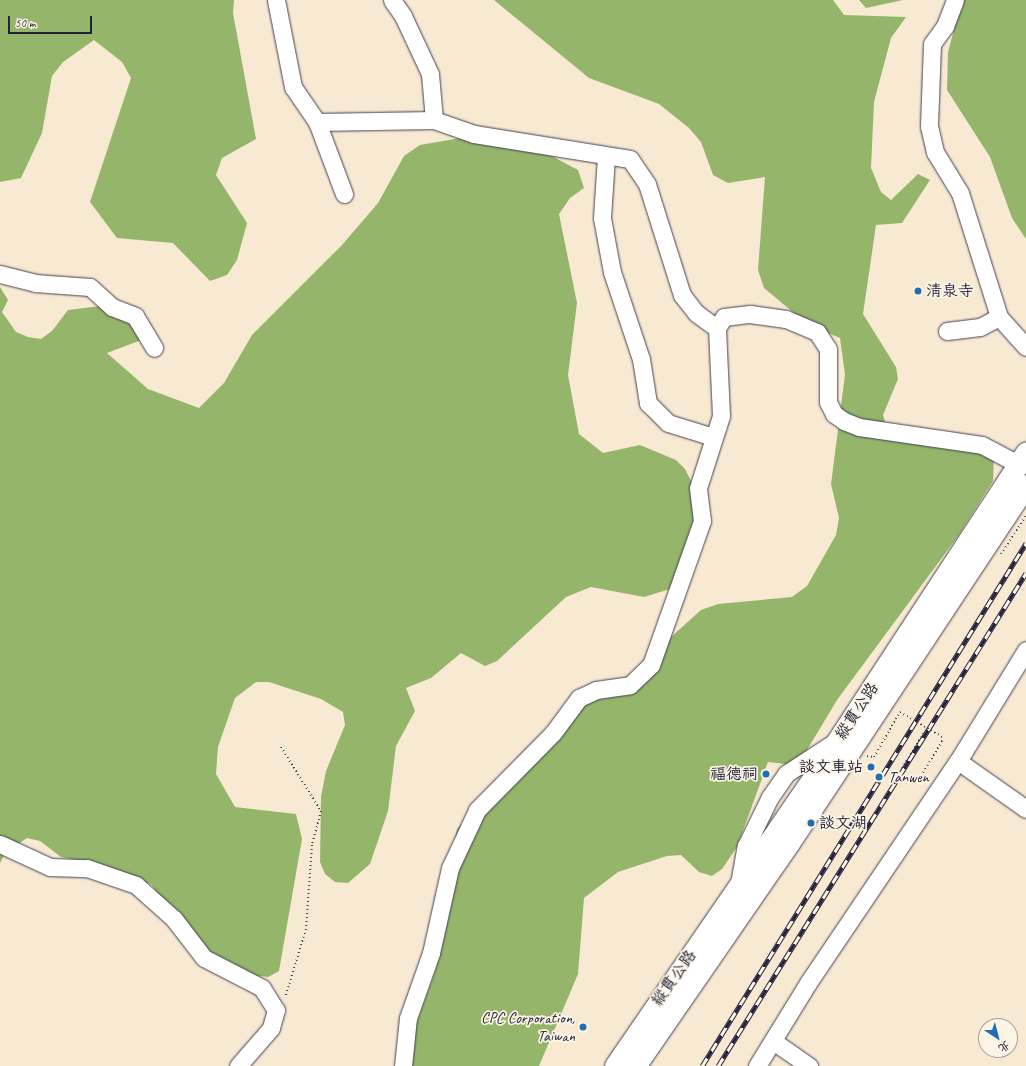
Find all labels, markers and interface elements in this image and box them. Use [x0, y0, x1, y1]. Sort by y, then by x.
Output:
scale bar [10, 8, 94, 34]
text: 50 m [15, 15, 35, 31]
place label: 清泉寺 [926, 281, 974, 301]
marker: 清泉寺 [913, 286, 923, 296]
street label: 縱貫公路 [832, 679, 882, 743]
place label: 談文車站 [799, 757, 863, 777]
marker: 談文車站 [866, 762, 876, 772]
place label: 福德祠 [710, 764, 758, 784]
place label: Tanwen [888, 767, 929, 787]
marker: 福德祠 [761, 769, 771, 779]
marker: Tanwen [873, 771, 885, 783]
place label: 談文湖 [819, 813, 867, 833]
marker: 談文湖 [806, 818, 816, 828]
street label: 縱貫公路 [648, 946, 700, 1010]
place label: CPC Corporation, Taiwan [481, 1008, 575, 1046]
north arrow [978, 1018, 1018, 1058]
marker: CPC Corporation, Taiwan [578, 1022, 588, 1032]
text: 北 [996, 1038, 1013, 1056]

